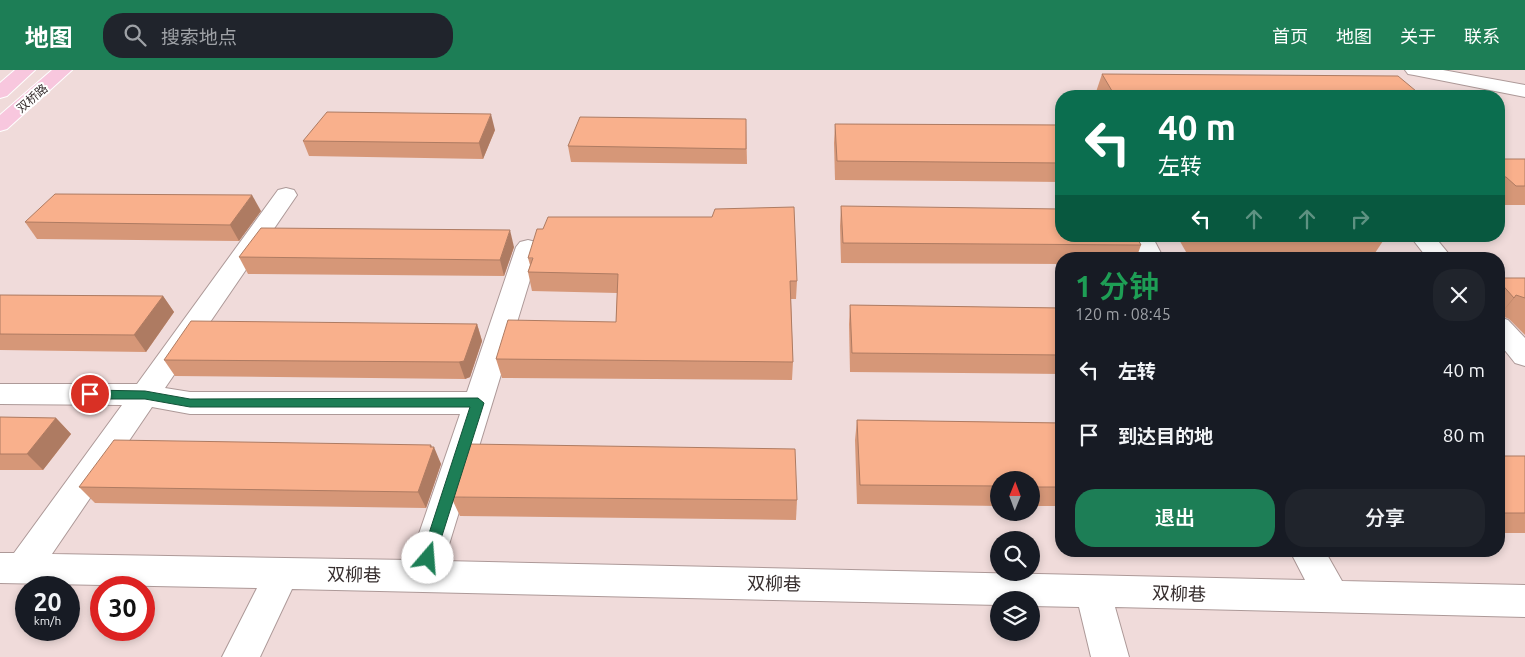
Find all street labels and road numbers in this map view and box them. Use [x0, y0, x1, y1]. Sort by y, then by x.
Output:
street label: 双桥路 [14, 81, 50, 115]
street label: 双柳巷 [327, 564, 381, 584]
street label: 双柳巷 [747, 573, 801, 593]
street label: 双柳巷 [1152, 582, 1206, 604]

